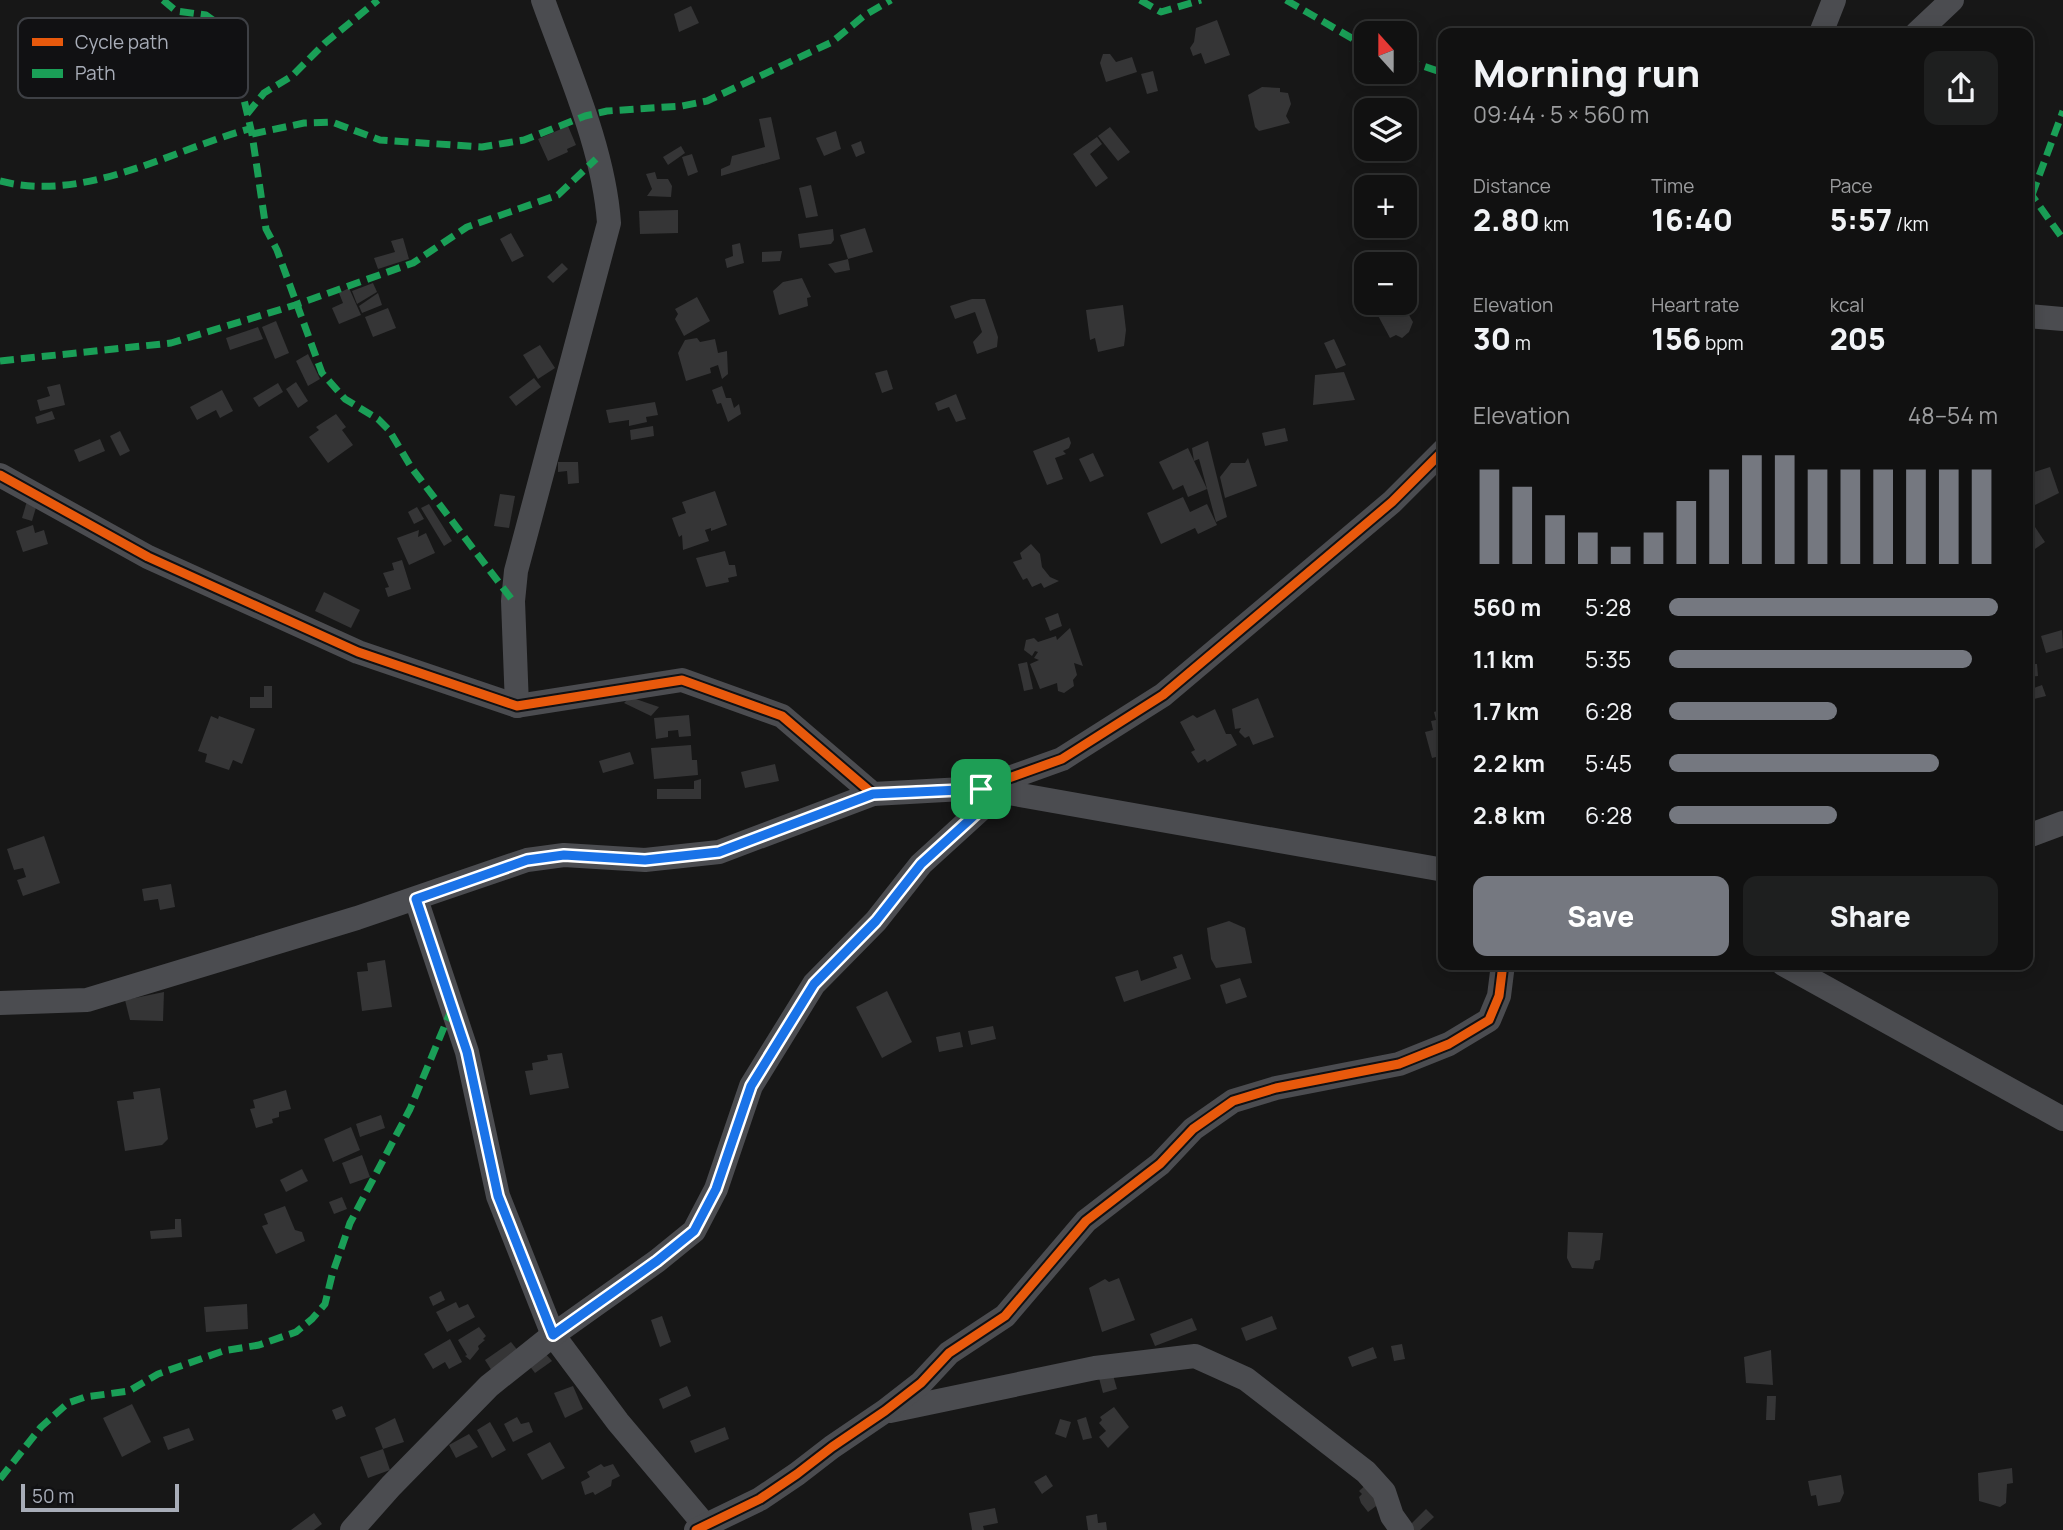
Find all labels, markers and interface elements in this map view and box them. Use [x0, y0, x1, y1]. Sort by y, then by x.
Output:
legend [18, 18, 248, 98]
north arrow [1354, 21, 1418, 84]
map controls [1354, 21, 1417, 315]
text: Cycle path [75, 29, 169, 55]
text: Morning run [1473, 46, 1700, 98]
button: share [1924, 51, 1998, 125]
text: Path [75, 60, 115, 86]
button: layers [1354, 98, 1417, 161]
text: 09:44 · 5 × 560 m [1473, 98, 1649, 130]
text: Distance [1473, 173, 1551, 199]
text: Time [1651, 173, 1694, 199]
text: Pace [1830, 173, 1873, 199]
button: + [1354, 175, 1417, 238]
text: 2.80 [1473, 199, 1540, 240]
text: 16:40 [1651, 199, 1733, 240]
text: 5:57 [1830, 199, 1892, 240]
text: km [1540, 211, 1569, 237]
text: /km [1892, 211, 1929, 237]
button: − [1354, 252, 1417, 315]
text: Elevation [1473, 292, 1553, 318]
text: Heart rate [1651, 292, 1739, 318]
text: kcal [1830, 292, 1864, 318]
text: 30 [1473, 318, 1511, 359]
text: 156 [1651, 318, 1701, 359]
text: 205 [1830, 318, 1886, 359]
text: m [1511, 330, 1531, 356]
text: bpm [1701, 330, 1744, 356]
text: Elevation [1473, 399, 1570, 431]
text: 48–54 m [1908, 399, 1998, 431]
text: 560 m [1473, 591, 1541, 623]
text: 5:28 [1585, 591, 1632, 623]
text: 1.1 km [1473, 643, 1534, 675]
text: 5:35 [1585, 643, 1631, 675]
text: 1.7 km [1473, 695, 1539, 727]
text: 6:28 [1585, 695, 1633, 727]
text: 2.2 km [1473, 747, 1545, 779]
text: 5:45 [1585, 747, 1632, 779]
pin [951, 759, 1011, 819]
icon: arrive [962, 770, 1000, 808]
text: 2.8 km [1473, 799, 1545, 831]
text: 6:28 [1585, 799, 1633, 831]
button: Save [1473, 876, 1729, 956]
button: Share [1743, 876, 1998, 956]
scale bar [21, 1481, 178, 1513]
text: 50 m [32, 1483, 74, 1509]

